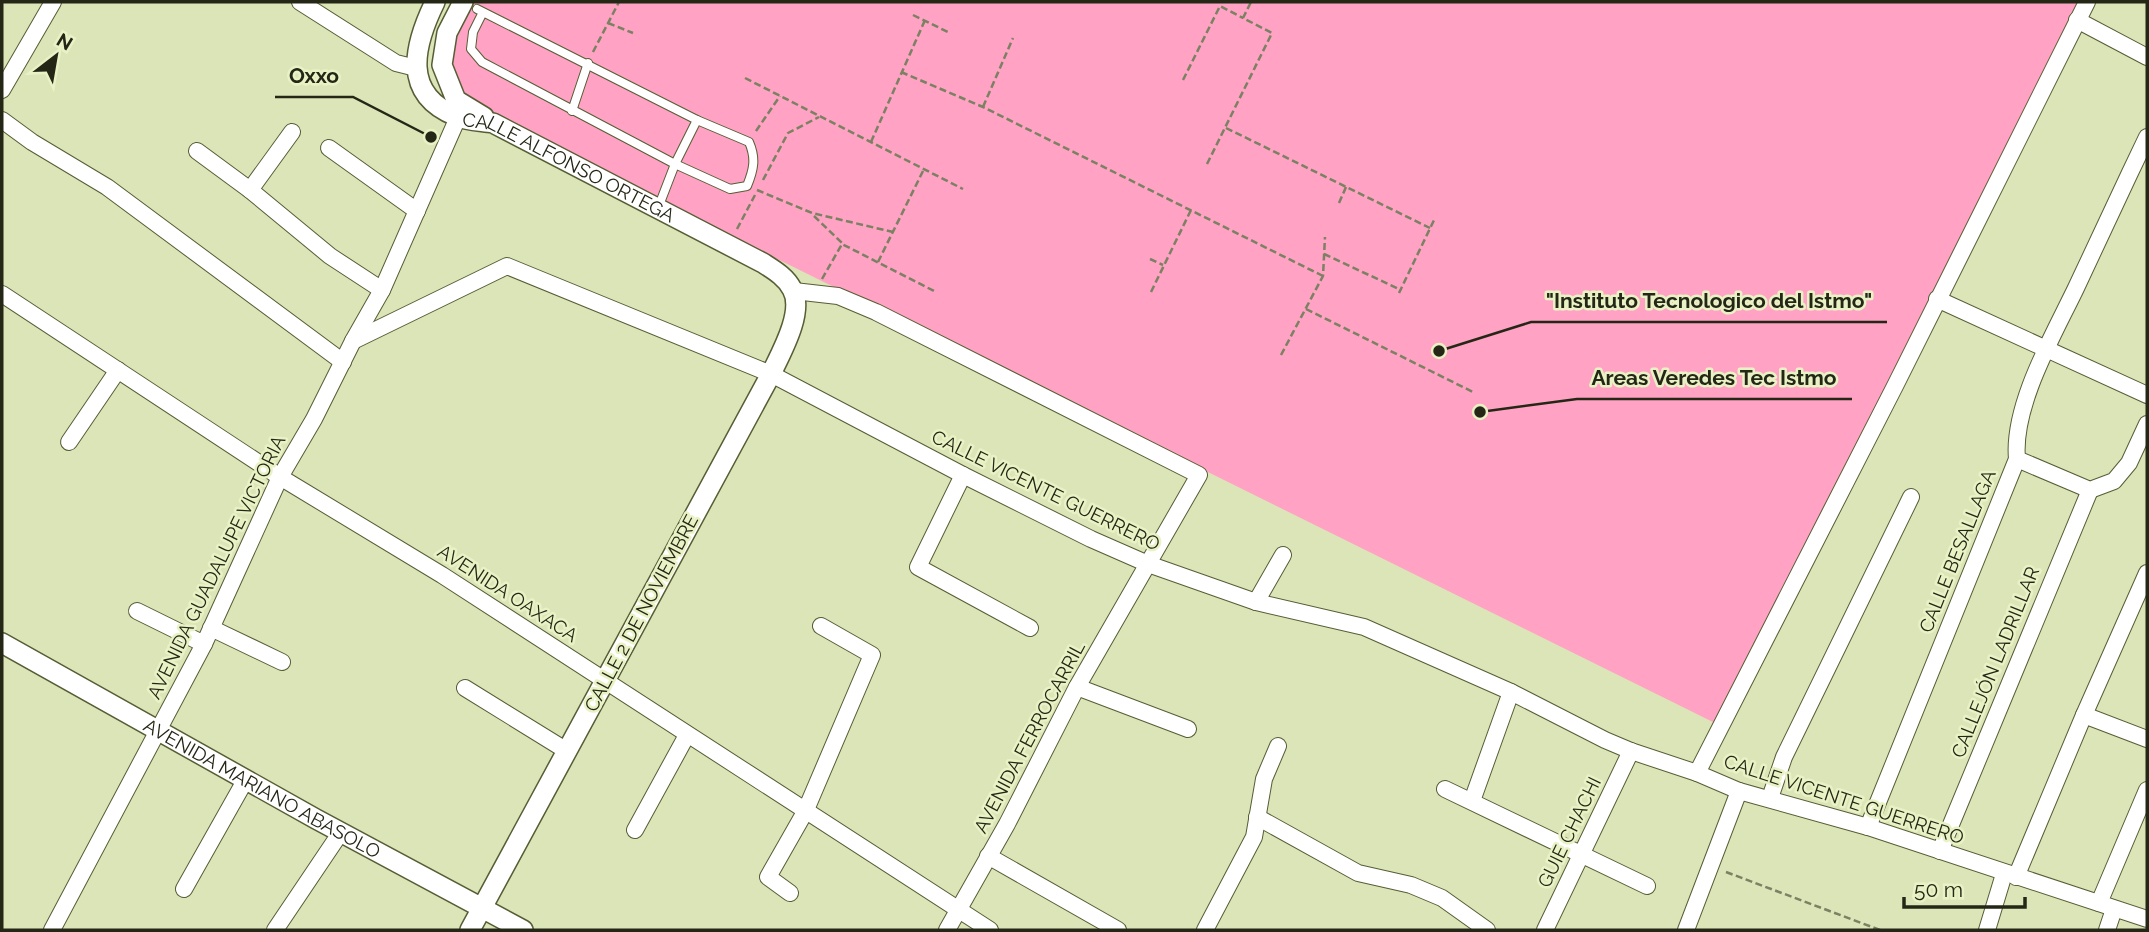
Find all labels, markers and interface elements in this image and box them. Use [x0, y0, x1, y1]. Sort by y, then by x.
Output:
north arrow [21, 21, 91, 91]
text: N [53, 28, 77, 55]
callout: Oxxo [275, 55, 353, 97]
text: Oxxo [289, 63, 339, 88]
street label: CALLE ALFONSO ORTEGA [461, 108, 679, 227]
callout: "Instituto Tecnologico del Istmo" [1531, 280, 1887, 322]
text: "Instituto Tecnologico del Istmo" [1546, 288, 1872, 313]
callout: Areas Veredes Tec Istmo [1577, 357, 1852, 399]
text: Areas Veredes Tec Istmo [1591, 365, 1837, 390]
street label: CALLE VICENTE GUERRERO [928, 425, 1164, 555]
street label: AVENIDA GUADALUPE VICTORIA [142, 432, 290, 702]
street label: CALLE BESALLAGA [1914, 466, 2000, 636]
street label: CALLE 2 DE NOVIEMBRE [580, 511, 702, 715]
street label: AVENIDA OAXACA [434, 540, 582, 647]
street label: CALLEJÓN LADRILLAR [1947, 563, 2043, 761]
street label: AVENIDA FERROCARRIL [969, 637, 1089, 837]
street label: AVENIDA MARIANO ABASOLO [140, 714, 384, 863]
street label: CALLE VICENTE GUERRERO [1721, 750, 1967, 848]
street label: GUIE CHACHI [1533, 773, 1605, 891]
scale bar [1904, 866, 2025, 910]
text: 50 m [1914, 877, 1963, 902]

